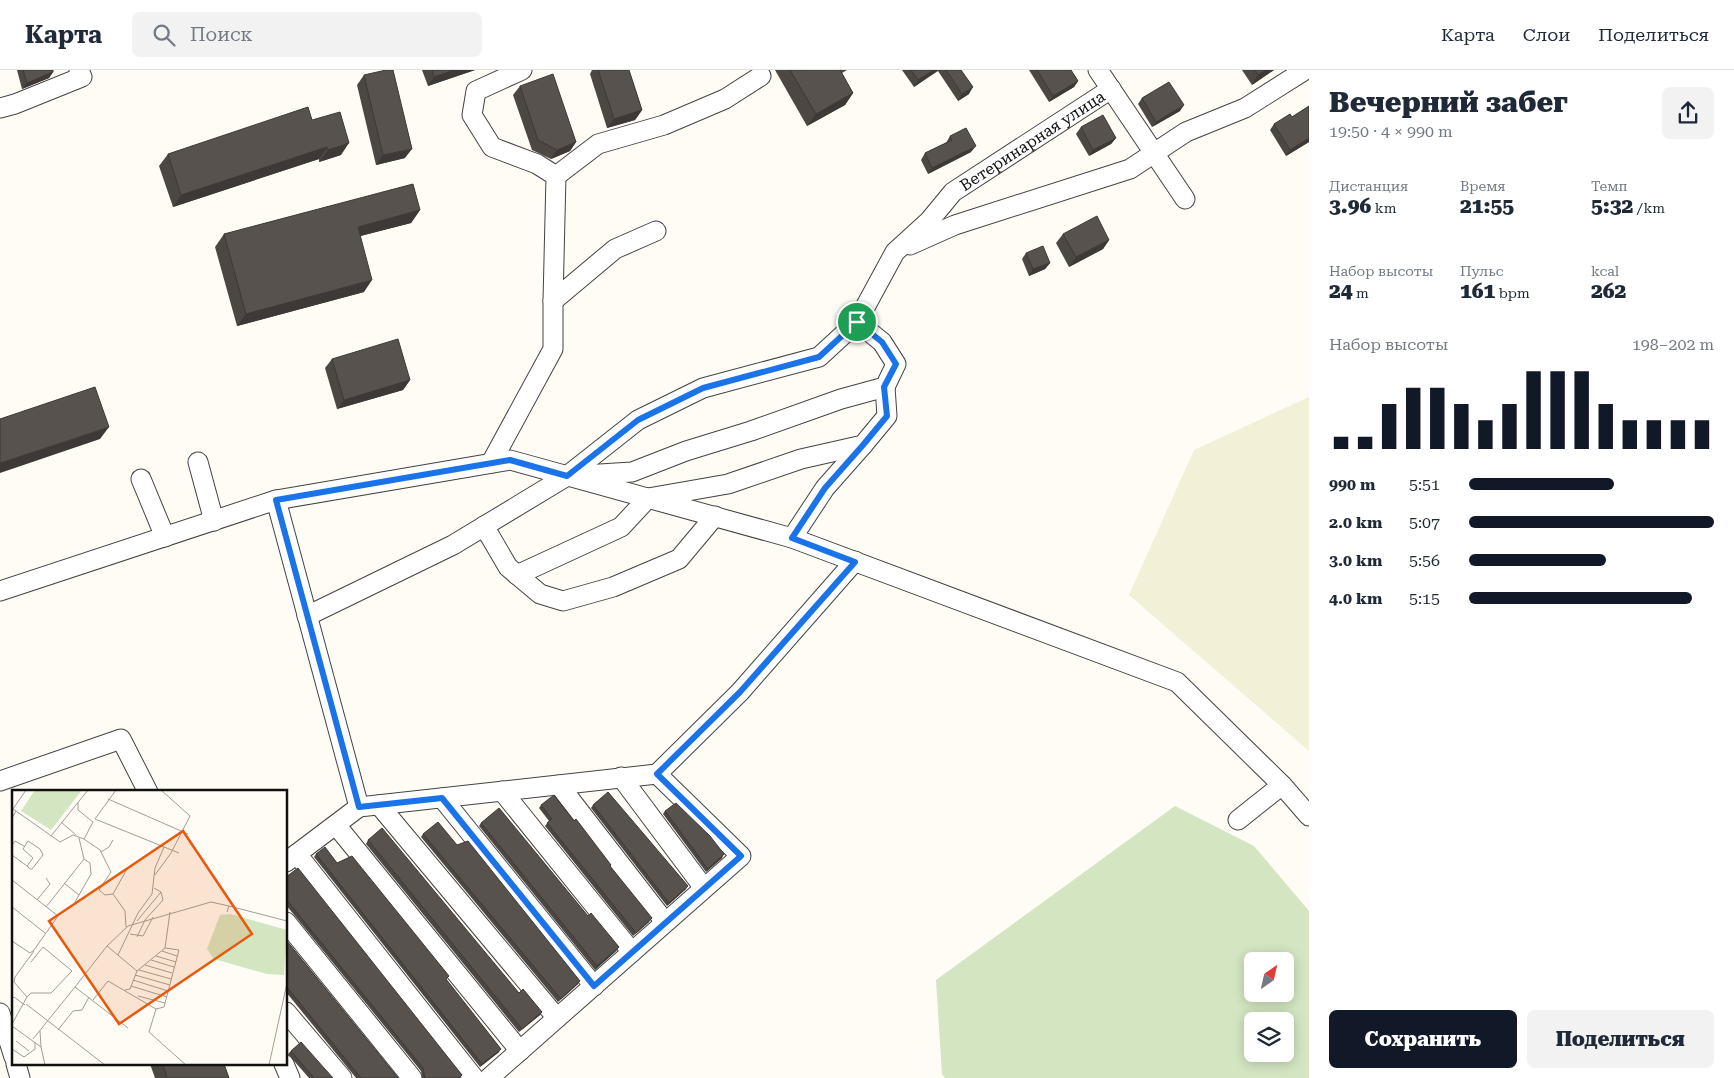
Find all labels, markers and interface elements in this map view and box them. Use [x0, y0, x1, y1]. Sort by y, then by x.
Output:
search box [132, 12, 482, 57]
text: Карта [25, 21, 102, 49]
icon: search [150, 21, 178, 49]
text: Поиск [190, 23, 253, 46]
text: Карта [1441, 24, 1495, 45]
text: Слои [1523, 24, 1570, 45]
text: Поделиться [1598, 24, 1709, 45]
street label: Ветеринарная улица [956, 86, 1108, 195]
text: Вечерний забег [1329, 86, 1568, 119]
button: share [1662, 87, 1714, 139]
text: 19:50 · 4 × 990 m [1329, 122, 1453, 141]
text: Дистанция [1329, 178, 1408, 194]
text: Время [1460, 178, 1506, 194]
text: Темп [1591, 178, 1627, 194]
text: 3.96 [1329, 194, 1371, 218]
text: 21:55 [1460, 194, 1514, 218]
text: 5:32 [1591, 194, 1633, 218]
text: km [1371, 200, 1396, 216]
text: /km [1633, 200, 1665, 216]
text: Набор высоты [1329, 263, 1433, 279]
text: Пульс [1460, 263, 1504, 279]
text: kcal [1591, 263, 1619, 279]
text: 24 [1329, 279, 1353, 303]
text: 161 [1460, 279, 1495, 303]
text: 262 [1591, 279, 1626, 303]
text: m [1353, 285, 1369, 301]
text: bpm [1495, 285, 1530, 301]
pin [836, 301, 878, 343]
icon: arrive [843, 308, 871, 336]
text: Набор высоты [1329, 335, 1448, 354]
text: 198–202 m [1632, 335, 1714, 354]
text: 990 m [1329, 475, 1375, 494]
text: 5:51 [1409, 475, 1440, 494]
text: 2.0 km [1329, 513, 1382, 532]
text: 5:07 [1409, 513, 1440, 532]
text: 3.0 km [1329, 551, 1382, 570]
text: 5:56 [1409, 551, 1440, 570]
text: 4.0 km [1329, 589, 1382, 608]
text: 5:15 [1409, 589, 1440, 608]
inset map [12, 790, 288, 1066]
north arrow [1244, 952, 1294, 1002]
map controls [1244, 952, 1294, 1062]
button: Сохранить [1329, 1010, 1517, 1068]
button: Поделиться [1527, 1010, 1714, 1068]
button: layers [1244, 1012, 1294, 1062]

